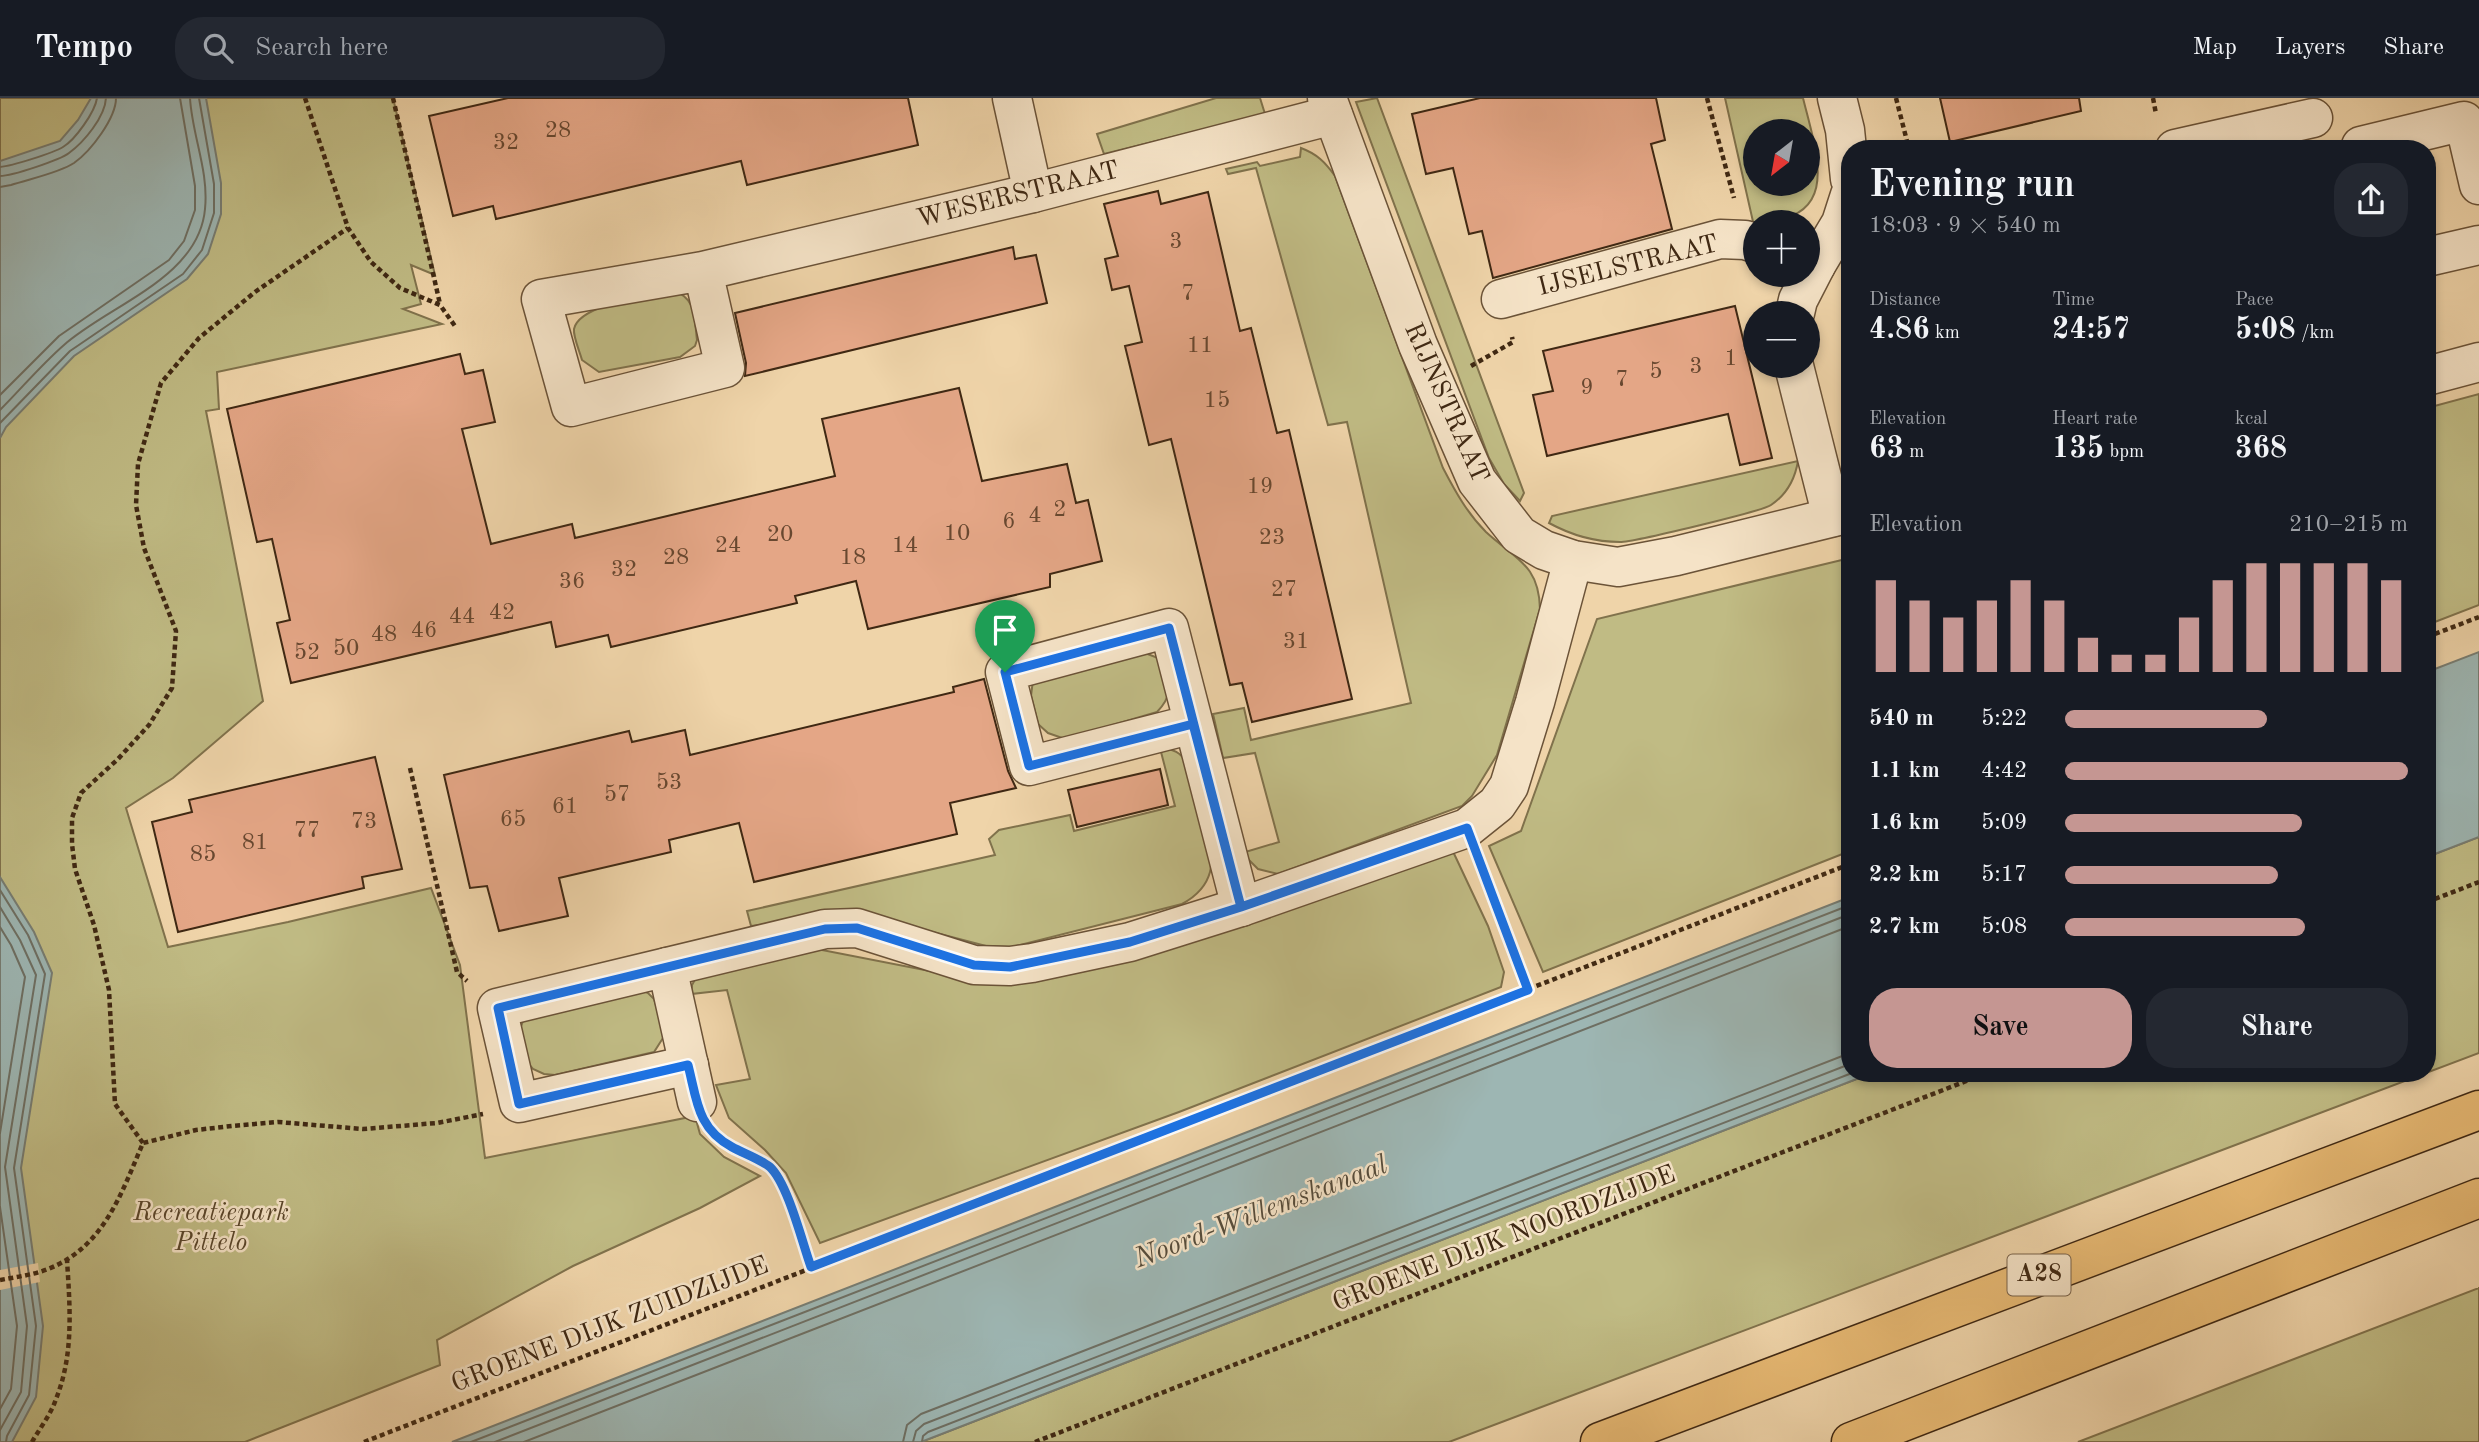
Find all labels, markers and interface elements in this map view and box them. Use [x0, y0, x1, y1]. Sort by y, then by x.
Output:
search box [175, 17, 665, 80]
icon: search [199, 29, 237, 67]
text: Tempo [35, 32, 133, 65]
text: Search here [255, 35, 388, 61]
text: Map [2193, 36, 2237, 60]
text: Layers [2275, 36, 2345, 60]
text: Share [2383, 36, 2444, 60]
house number: 28 [545, 119, 571, 142]
north arrow [1743, 119, 1820, 196]
map controls [1743, 119, 1820, 378]
house number: 32 [493, 131, 519, 154]
street label: WESERSTRAAT [914, 157, 1122, 233]
button: share [2334, 163, 2408, 237]
text: Evening run [1869, 167, 2075, 205]
button: + [1743, 210, 1820, 287]
text: 18:03 · 9 × 540 m [1869, 214, 2061, 237]
house number: 3 [1169, 230, 1183, 253]
street label: IJSELSTRAAT [1535, 231, 1721, 301]
house number: 7 [1181, 282, 1195, 305]
text: Distance [1869, 291, 1941, 310]
text: Time [2052, 291, 2095, 310]
text: Pace [2235, 291, 2274, 310]
button: − [1743, 301, 1820, 378]
text: 4.86 [1869, 315, 1930, 345]
text: 24:57 [2052, 315, 2130, 345]
text: 5:08 [2235, 315, 2296, 345]
street label: RIJNSTRAAT [1399, 319, 1493, 487]
text: km [1930, 324, 1960, 343]
text: /km [2296, 324, 2334, 343]
house number: 11 [1187, 334, 1213, 357]
house number: 1 [1724, 347, 1738, 370]
house number: 3 [1689, 355, 1703, 378]
house number: 5 [1649, 360, 1663, 383]
house number: 7 [1615, 368, 1629, 391]
house number: 9 [1580, 376, 1594, 399]
house number: 15 [1204, 389, 1230, 412]
text: Elevation [1869, 410, 1946, 429]
text: Heart rate [2052, 410, 2137, 429]
text: kcal [2235, 410, 2268, 429]
text: 63 [1869, 434, 1904, 464]
text: 135 [2052, 434, 2104, 464]
text: 368 [2235, 434, 2287, 464]
text: m [1904, 443, 1924, 462]
text: bpm [2104, 443, 2144, 462]
house number: 19 [1247, 475, 1273, 498]
house number: 2 [1053, 498, 1067, 521]
house number: 4 [1028, 504, 1042, 527]
house number: 6 [1002, 510, 1016, 533]
text: Elevation [1869, 513, 1963, 536]
text: 210–215 m [2289, 513, 2408, 536]
house number: 10 [944, 522, 970, 545]
house number: 20 [767, 523, 793, 546]
house number: 23 [1259, 526, 1285, 549]
house number: 24 [715, 534, 741, 557]
house number: 14 [892, 534, 918, 557]
house number: 28 [663, 546, 689, 569]
house number: 18 [840, 546, 866, 569]
house number: 32 [611, 558, 637, 581]
house number: 36 [559, 570, 585, 593]
house number: 27 [1271, 578, 1297, 601]
pin [975, 600, 1035, 672]
house number: 42 [489, 601, 515, 624]
house number: 44 [449, 605, 475, 628]
icon: arrive [986, 611, 1024, 649]
house number: 46 [411, 619, 437, 642]
house number: 48 [371, 623, 397, 646]
house number: 31 [1283, 630, 1309, 653]
house number: 50 [333, 637, 359, 660]
house number: 52 [294, 641, 320, 664]
text: 540 m [1869, 707, 1934, 730]
text: 5:22 [1981, 707, 2027, 730]
text: 1.1 km [1869, 759, 1940, 782]
text: 4:42 [1981, 759, 2027, 782]
house number: 53 [656, 771, 682, 794]
house number: 57 [604, 783, 630, 806]
house number: 61 [552, 795, 578, 818]
house number: 65 [500, 808, 526, 831]
house number: 73 [351, 810, 377, 833]
text: 1.6 km [1869, 811, 1940, 834]
text: 5:09 [1981, 811, 2027, 834]
house number: 77 [294, 819, 320, 842]
house number: 81 [242, 831, 268, 854]
house number: 85 [190, 843, 216, 866]
text: 2.2 km [1869, 863, 1940, 886]
text: 5:17 [1981, 863, 2027, 886]
text: 2.7 km [1869, 915, 1940, 938]
text: 5:08 [1981, 915, 2027, 938]
button: Save [1869, 988, 2132, 1068]
button: Share [2146, 988, 2408, 1068]
water label: Noord-Willemskanaal [1130, 1152, 1391, 1275]
street label: GROENE DIJK NOORDZIJDE [1329, 1161, 1679, 1317]
park label: Recreatiepark Pittelo [132, 1200, 289, 1256]
street label: GROENE DIJK ZUIDZIJDE [448, 1252, 772, 1398]
road number: A28 [2008, 1254, 2070, 1296]

